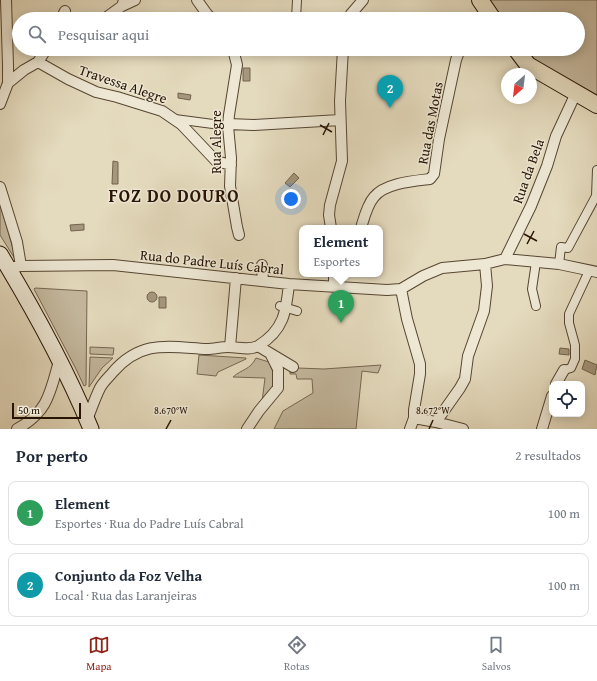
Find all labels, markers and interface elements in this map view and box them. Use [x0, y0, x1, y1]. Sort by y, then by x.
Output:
search box [12, 12, 585, 56]
icon: search [26, 23, 48, 45]
text: Pesquisar aqui [58, 24, 149, 45]
street label: Travessa Alegre [76, 60, 170, 109]
north arrow [501, 68, 537, 104]
pin: 2 [377, 75, 403, 108]
street label: Rua das Motas [412, 80, 448, 166]
street label: Rua Alegre [206, 110, 226, 174]
street label: Rua da Bela [507, 135, 549, 206]
district label: FOZ DO DOURO [108, 182, 240, 209]
your location [281, 189, 301, 209]
popup [299, 225, 383, 277]
text: Element [314, 231, 368, 252]
street label: Rua do Padre Luís Cabral [139, 245, 285, 280]
text: Esportes [314, 252, 360, 271]
pin: 1 [328, 290, 354, 323]
map controls [549, 381, 585, 417]
button: locate [549, 381, 585, 417]
scale bar [12, 401, 81, 420]
text: 50 m [18, 402, 40, 418]
text: 8.670°W [154, 403, 188, 418]
text: 8.672°W [416, 403, 450, 418]
text: Por perto [16, 443, 88, 468]
text: 2 resultados [515, 446, 581, 465]
text: Element [55, 493, 110, 514]
text: 1 [27, 504, 33, 523]
text: 100 m [548, 504, 580, 523]
text: Esportes · Rua do Padre Luís Cabral [55, 514, 244, 533]
text: Conjunto da Foz Velha [55, 565, 202, 586]
text: 2 [27, 576, 33, 595]
text: 100 m [548, 576, 580, 595]
text: Local · Rua das Laranjeiras [55, 586, 197, 605]
tab: Mapa [86, 634, 112, 674]
tab: Rotas [284, 634, 309, 674]
tab: Salvos [482, 634, 511, 674]

